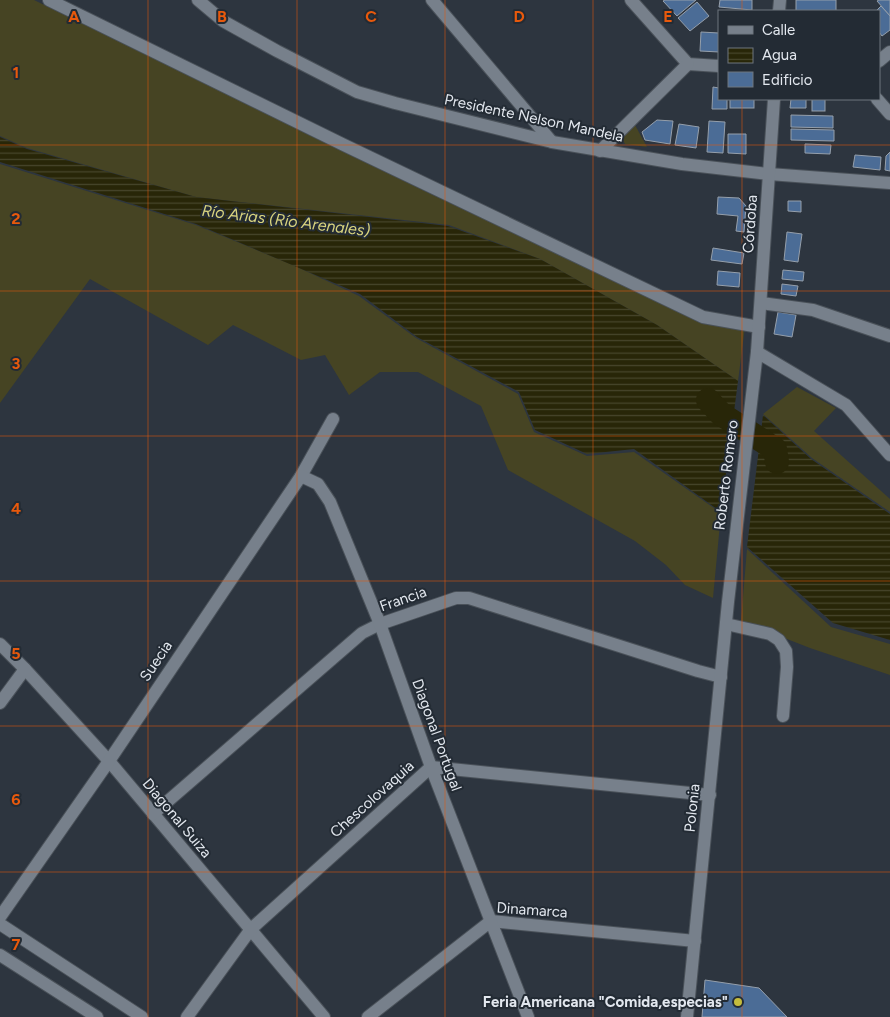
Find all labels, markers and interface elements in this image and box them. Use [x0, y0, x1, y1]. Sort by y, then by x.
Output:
text: A [68, 7, 80, 26]
text: B [217, 7, 227, 26]
text: C [365, 7, 377, 26]
text: D [513, 7, 525, 26]
text: E [663, 7, 673, 26]
legend [718, 10, 880, 100]
text: Calle [762, 21, 795, 39]
text: Agua [762, 46, 797, 64]
text: 1 [13, 63, 19, 82]
text: Edificio [762, 71, 813, 89]
street label: Presidente Nelson Mandela [443, 90, 625, 146]
street label: Córdoba [739, 194, 761, 254]
water label: Río Arias (Río Arenales) [201, 201, 372, 240]
text: 2 [11, 209, 21, 228]
text: 3 [12, 354, 21, 373]
street label: Roberto Romero [710, 419, 742, 531]
text: 4 [11, 499, 21, 518]
street label: Francia [377, 583, 429, 615]
street label: Suecia [136, 637, 176, 685]
text: 5 [11, 644, 21, 663]
street label: Diagonal Portugal [408, 676, 466, 794]
street label: Chescolovaquia [326, 757, 418, 841]
street label: Diagonal Suiza [139, 775, 215, 861]
street label: Polonia [681, 783, 703, 833]
text: 6 [11, 790, 21, 809]
street label: Dinamarca [496, 899, 568, 921]
text: 7 [12, 935, 21, 954]
place label: Feria Americana "Comida,especias" [483, 993, 728, 1011]
marker: Feria Americana "Comida,especias" [732, 996, 744, 1008]

